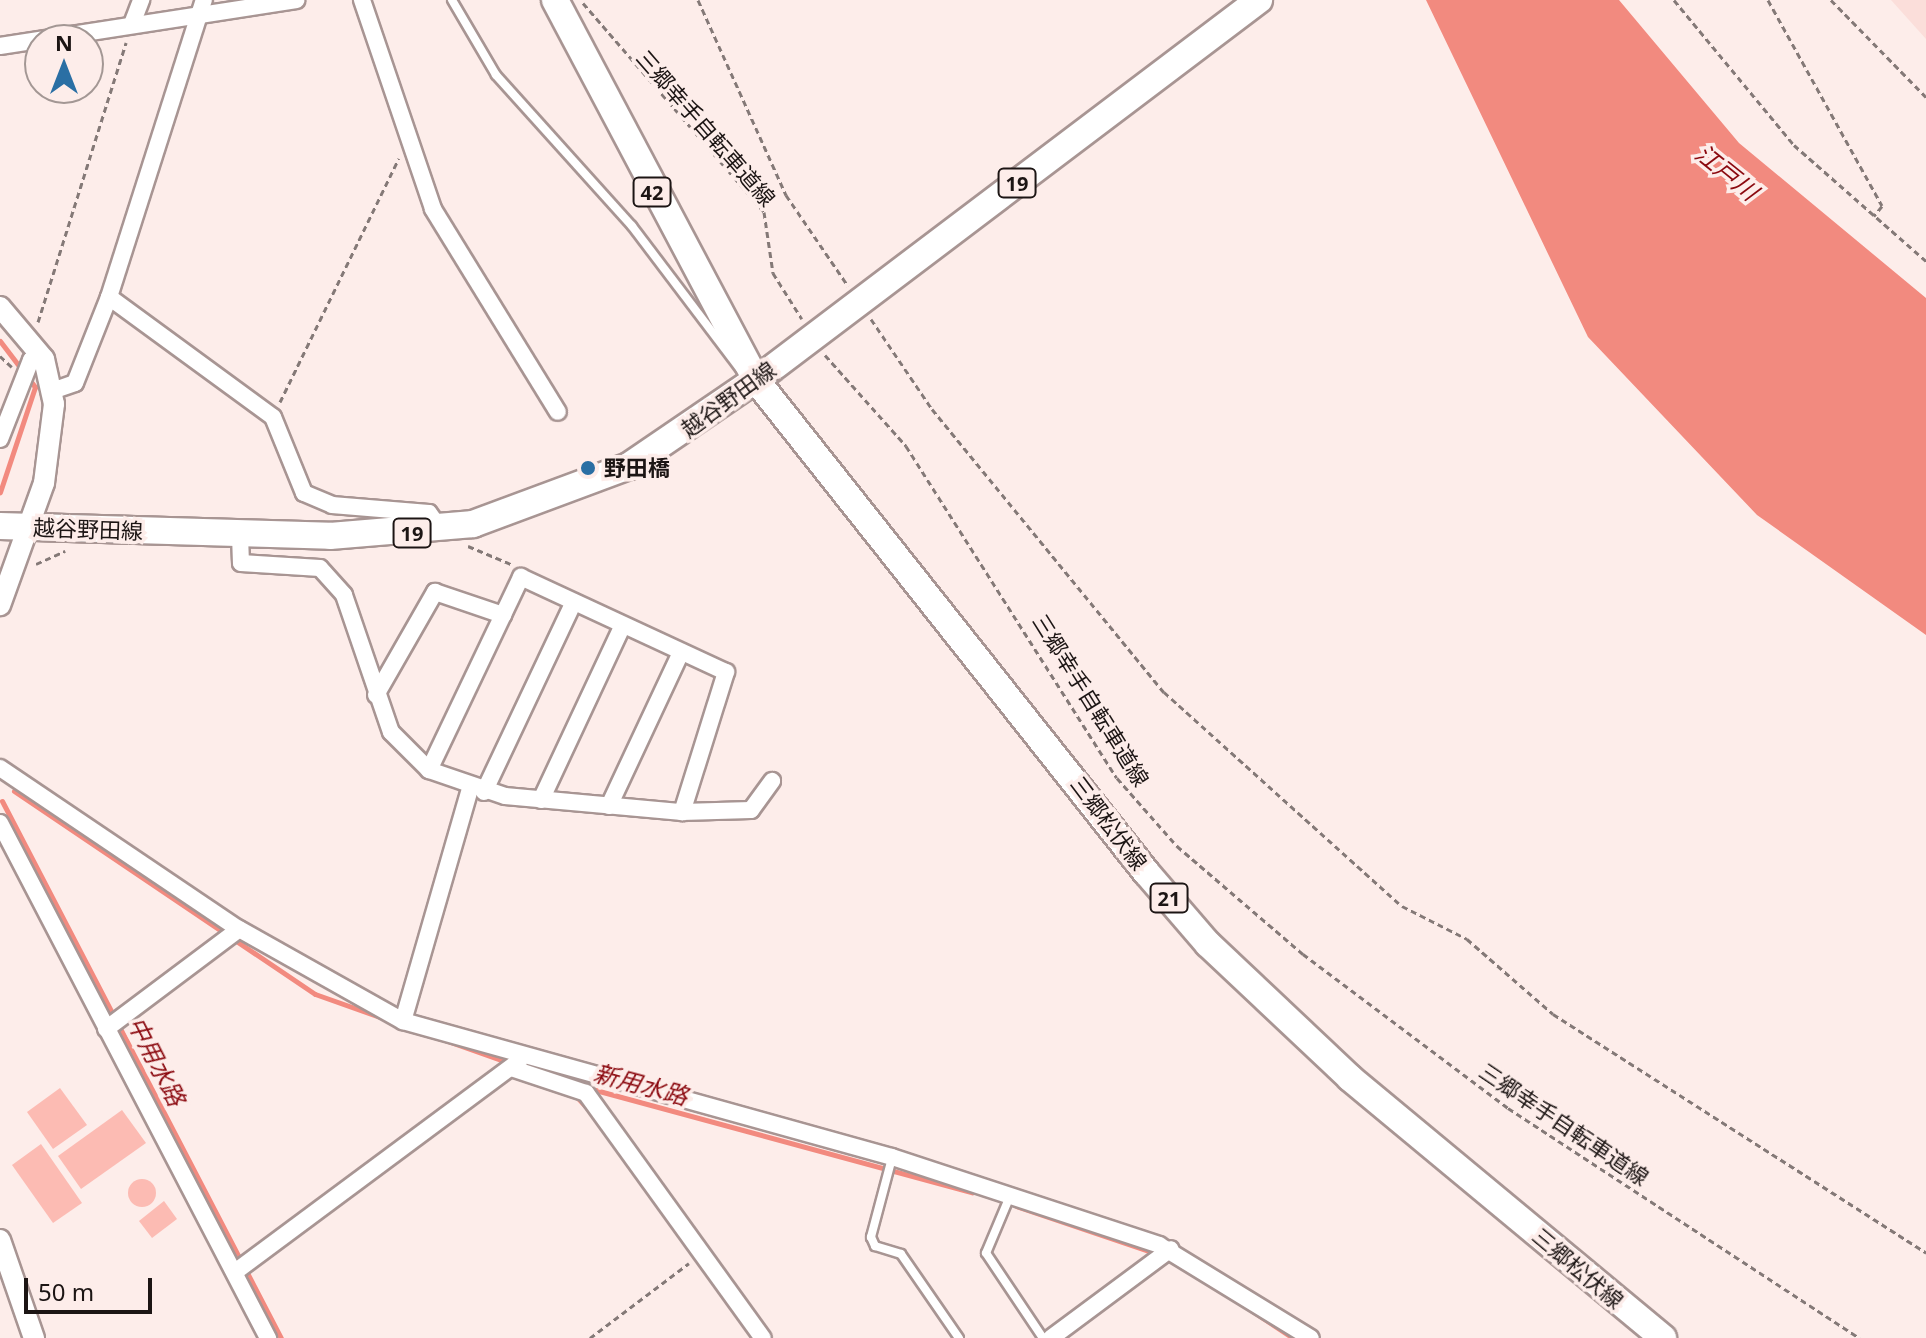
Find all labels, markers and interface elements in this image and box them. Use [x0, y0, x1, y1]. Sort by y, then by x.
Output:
north arrow [24, 24, 104, 104]
text: N [55, 27, 73, 57]
street label: 三郷幸手自転車道線 [631, 45, 781, 211]
water label: 江戸川 [1690, 138, 1764, 206]
road number: 19 [997, 167, 1037, 199]
road number: 42 [632, 176, 672, 208]
street label: 越谷野田線 [676, 356, 780, 442]
place label: 野田橋 [604, 455, 670, 481]
marker: 野田橋 [579, 459, 597, 477]
street label: 越谷野田線 [33, 514, 143, 544]
road number: 19 [392, 517, 432, 549]
street label: 三郷幸手自転車道線 [1027, 609, 1155, 791]
street label: 三郷松伏線 [1065, 771, 1153, 875]
road number: 21 [1149, 882, 1189, 914]
water label: 中用水路 [122, 1012, 192, 1110]
water label: 新用水路 [591, 1058, 691, 1110]
street label: 三郷幸手自転車道線 [1475, 1058, 1653, 1190]
street label: 三郷松伏線 [1527, 1223, 1629, 1313]
scale bar [28, 1262, 156, 1312]
text: 50 m [38, 1275, 94, 1308]

